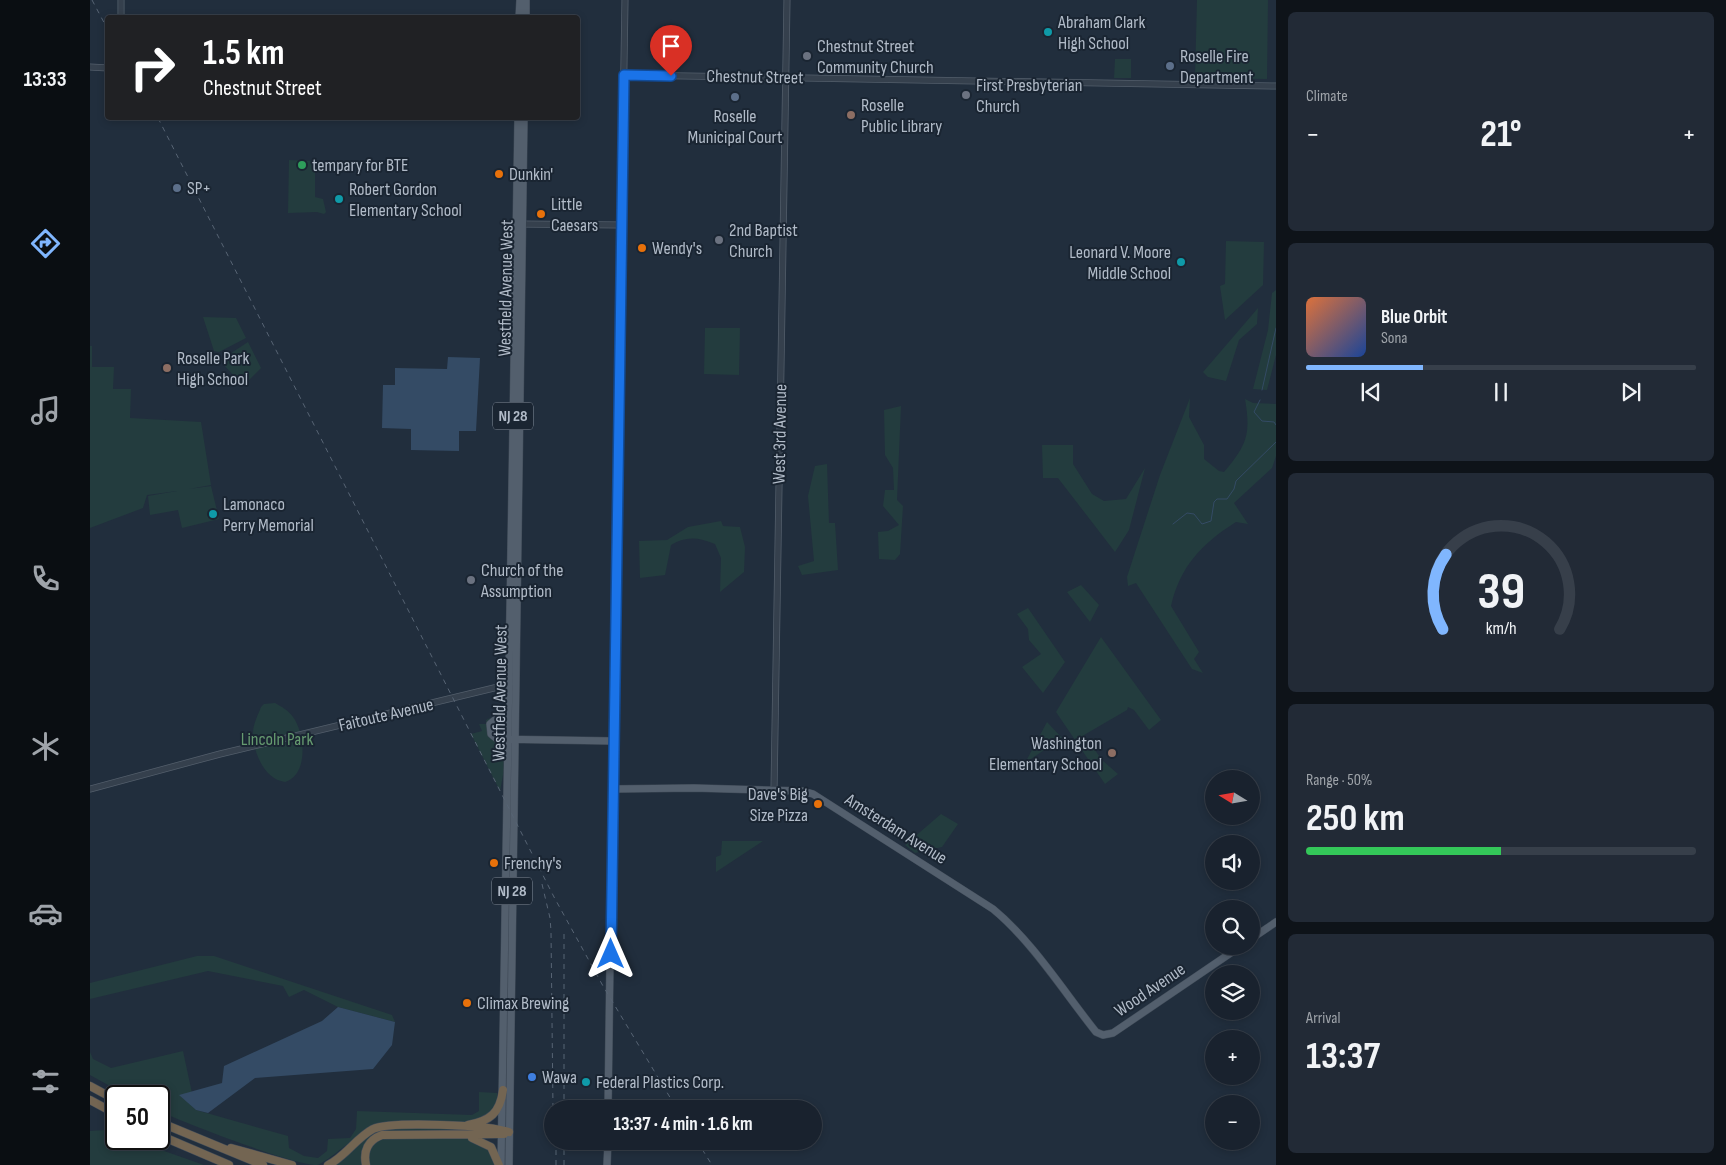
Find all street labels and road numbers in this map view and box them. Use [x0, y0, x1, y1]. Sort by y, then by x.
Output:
street label: Chestnut Street [706, 66, 804, 88]
street label: Westfield Avenue West [494, 219, 518, 357]
street label: West 3rd Avenue [769, 384, 791, 484]
road number: NJ 28 [493, 402, 533, 430]
street label: Westfield Avenue West [488, 624, 512, 762]
street label: Faitoute Avenue [337, 694, 435, 736]
street label: Amsterdam Avenue [840, 789, 951, 869]
road number: NJ 28 [492, 878, 532, 904]
street label: Wood Avenue [1111, 959, 1189, 1021]

